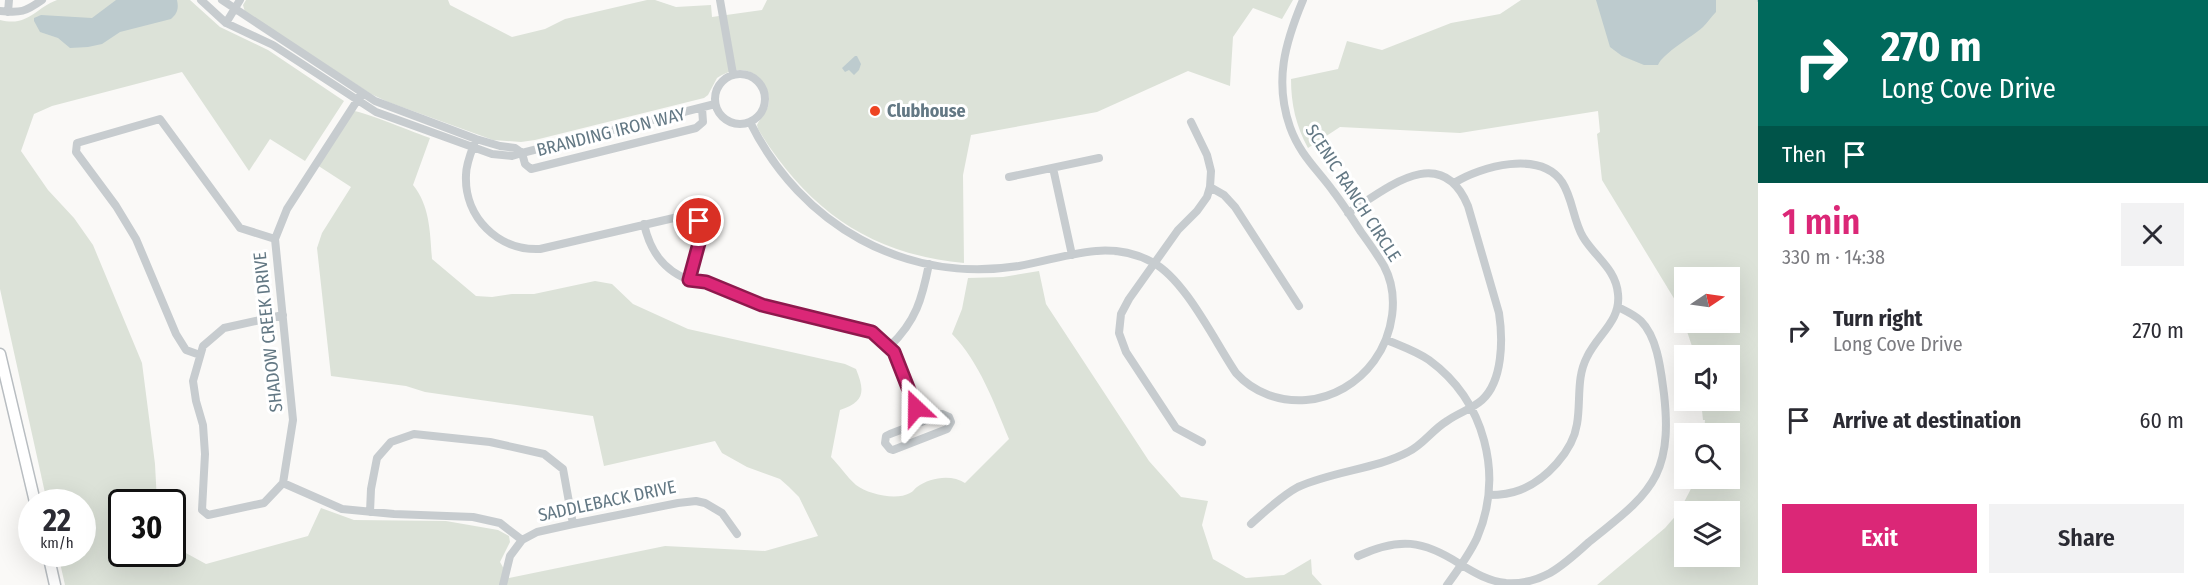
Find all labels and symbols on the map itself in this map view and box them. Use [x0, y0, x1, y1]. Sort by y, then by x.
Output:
place label: Clubhouse [887, 100, 966, 122]
street label: BRANDING IRON WAY [534, 103, 688, 161]
marker: Clubhouse [868, 104, 882, 118]
street label: SCENIC RANCH CIRCLE [1300, 120, 1406, 266]
pin [673, 195, 724, 246]
street label: SHADOW CREEK DRIVE [249, 251, 287, 413]
north arrow [1674, 267, 1740, 333]
position arrow [884, 376, 948, 440]
street label: SADDLEBACK DRIVE [536, 476, 678, 526]
speed limit sign: 30 [108, 489, 186, 567]

